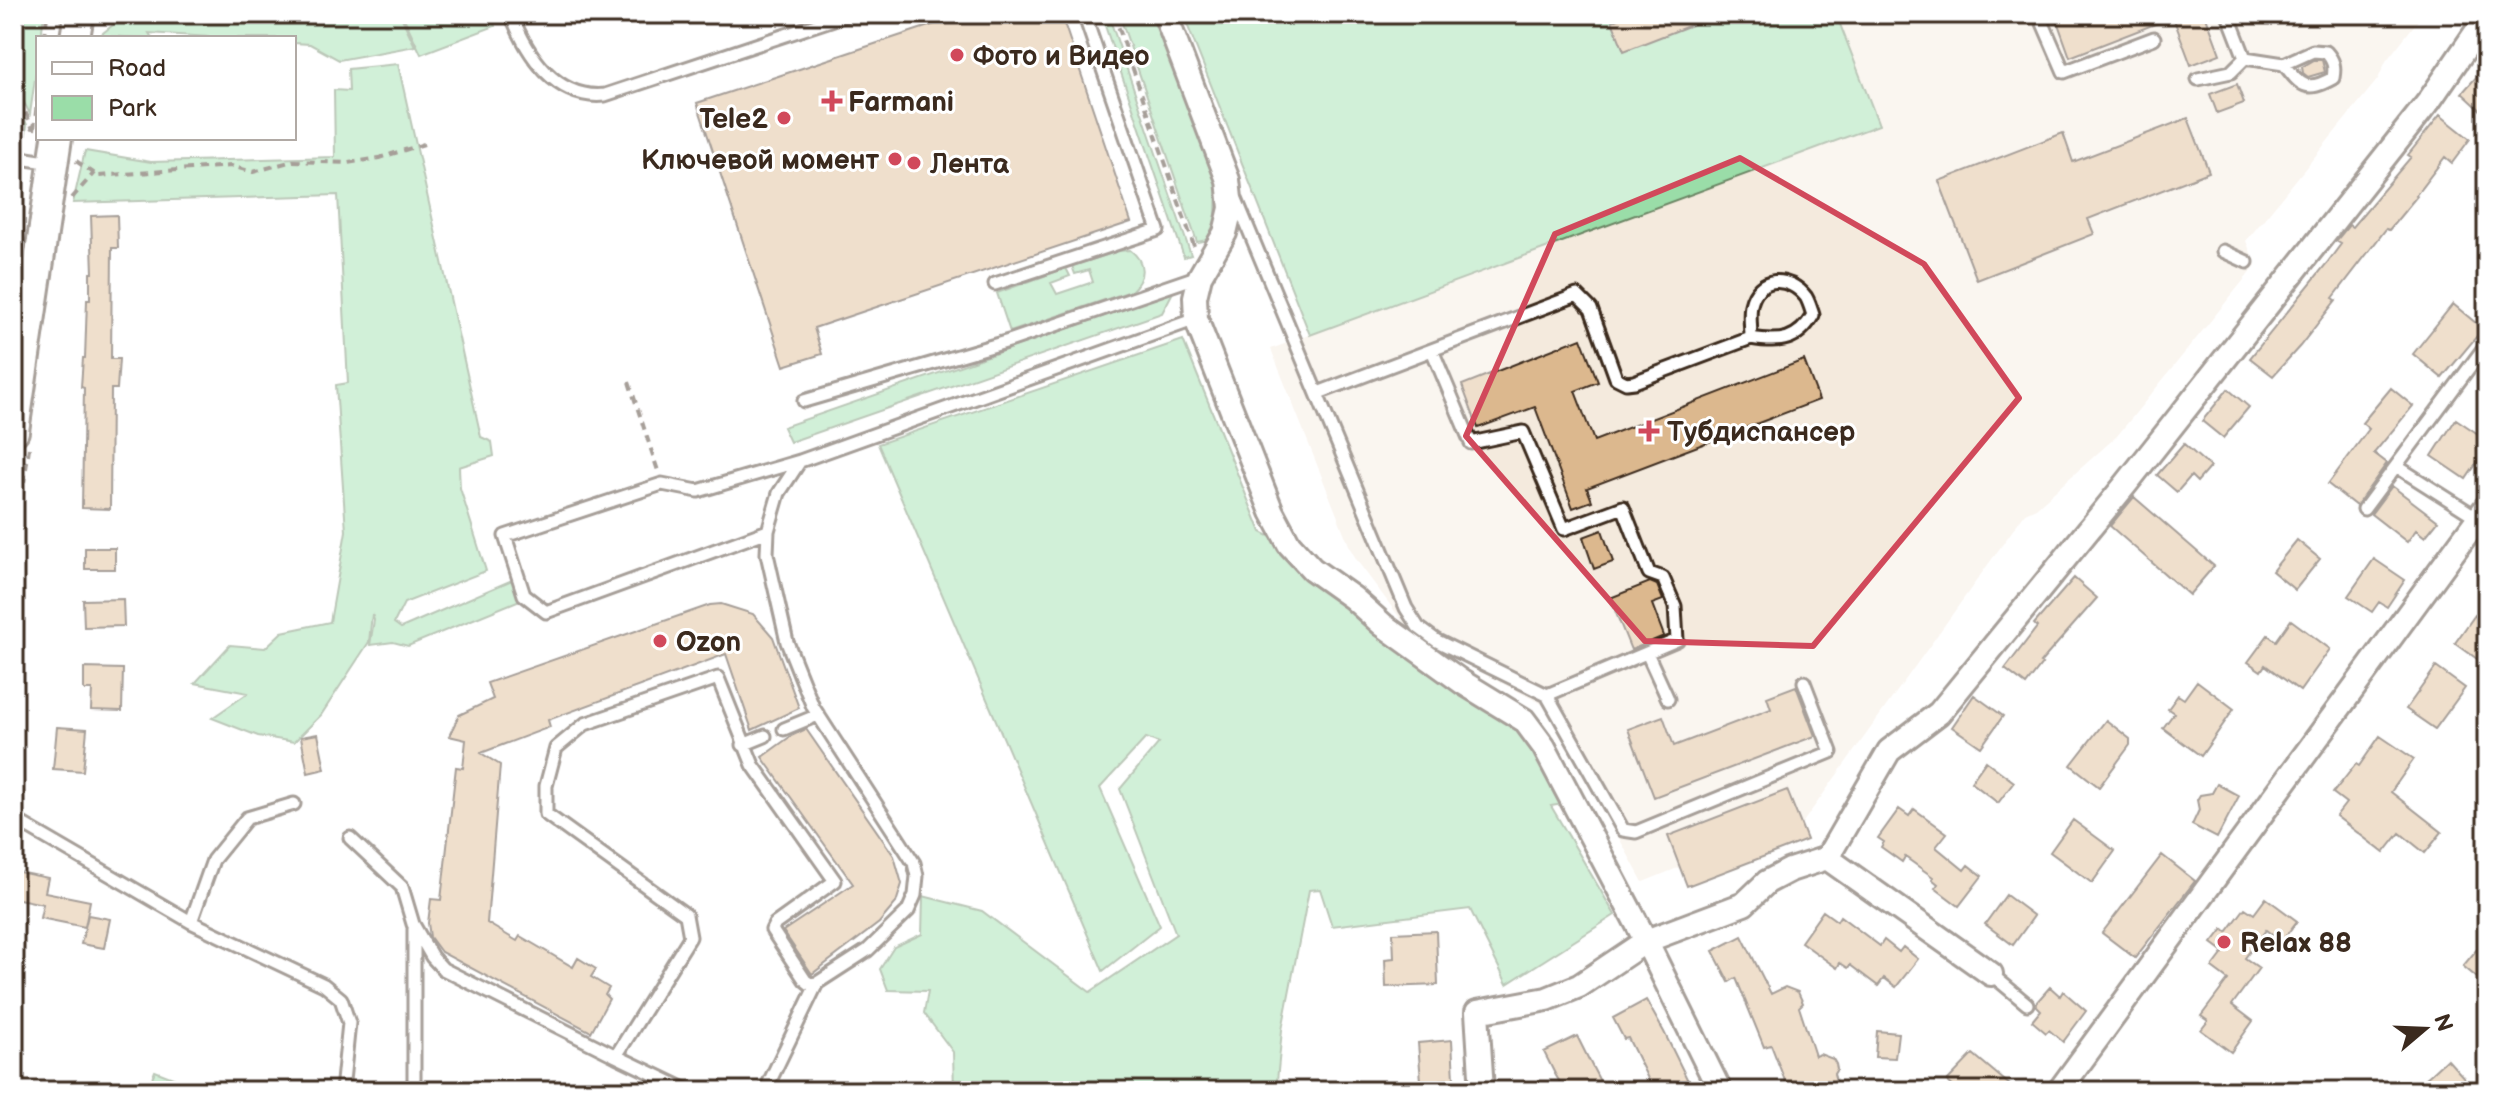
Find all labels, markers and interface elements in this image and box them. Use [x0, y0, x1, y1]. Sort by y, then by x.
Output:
legend [36, 36, 296, 140]
place label: Фото и Видео [973, 40, 1150, 73]
marker: Фото и Видео [948, 46, 966, 64]
text: Road [108, 54, 166, 83]
place label: Farmani [848, 86, 954, 119]
marker: Farmani [823, 92, 841, 110]
text: Park [108, 94, 156, 123]
place label: Tele2 [699, 103, 768, 136]
marker: Tele2 [775, 109, 793, 127]
place label: Ключевой момент [641, 144, 880, 177]
place label: Лента [929, 148, 1010, 181]
marker: Ключевой момент [886, 150, 904, 168]
marker: Лента [905, 154, 923, 172]
place label: Тубдиспансер [1667, 416, 1856, 449]
marker: Тубдиспансер [1638, 420, 1660, 442]
place label: Ozon [676, 626, 741, 659]
marker: Ozon [651, 632, 669, 650]
place label: Relax 88 [2240, 927, 2352, 960]
marker: Relax 88 [2215, 933, 2233, 951]
north arrow [2385, 989, 2465, 1069]
text: N [2427, 1011, 2458, 1035]

